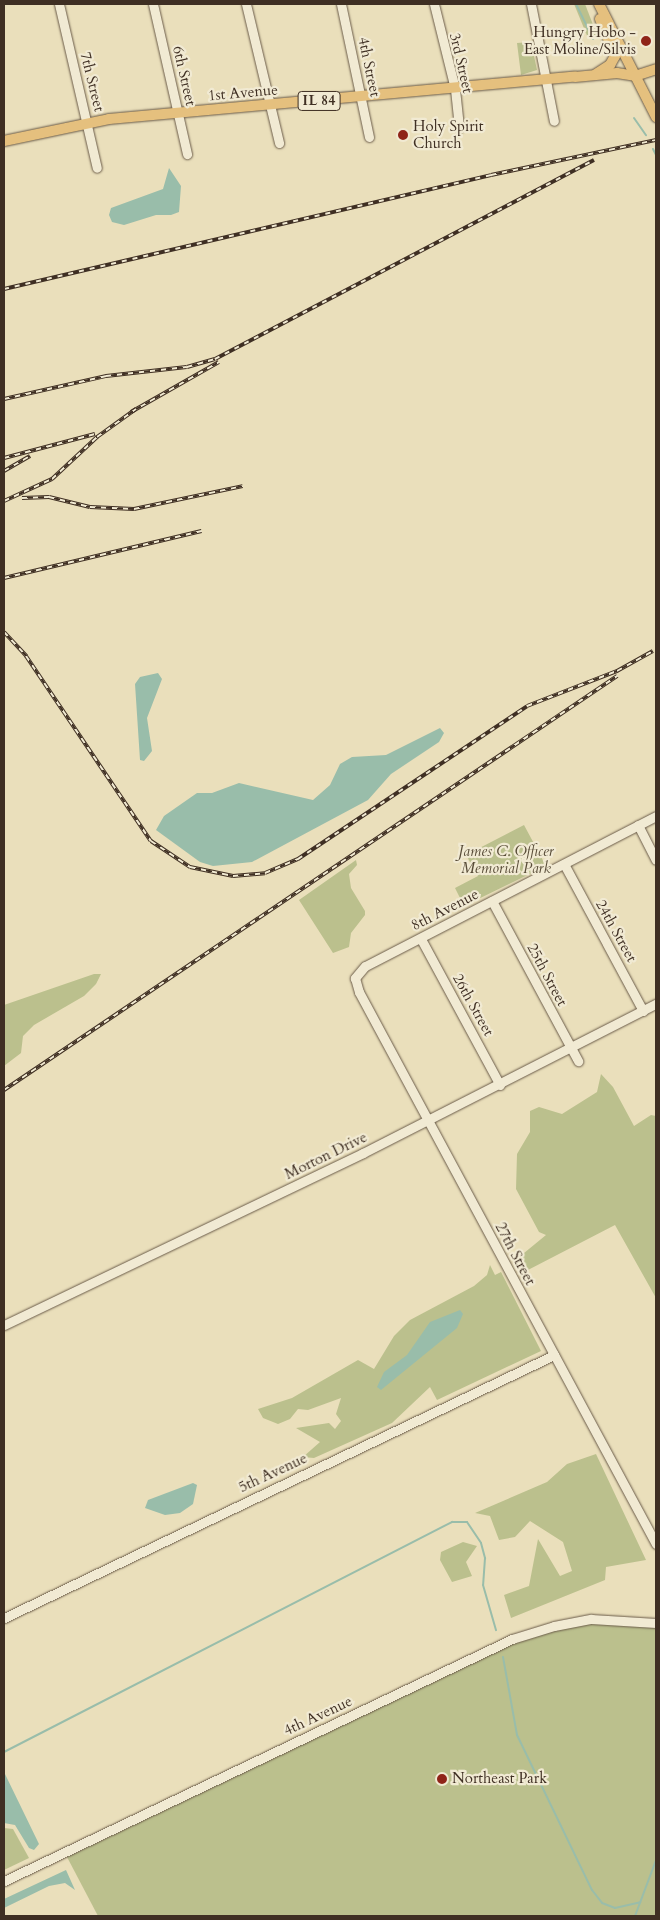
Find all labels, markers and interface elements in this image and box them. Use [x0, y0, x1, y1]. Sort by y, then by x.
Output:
place label: Hungry Hobo - East Moline/Silvis [524, 23, 636, 58]
street label: 3rd Street [445, 31, 477, 95]
street label: 4th Street [354, 35, 384, 99]
marker: Hungry Hobo - East Moline/Silvis [640, 35, 652, 47]
street label: 6th Street [168, 44, 200, 108]
street label: 7th Street [76, 50, 108, 114]
street label: 1st Avenue [207, 81, 279, 105]
road number: IL 84 [296, 90, 342, 112]
place label: Holy Spirit Church [413, 117, 484, 152]
marker: Holy Spirit Church [397, 129, 409, 141]
park label: James C. Officer Memorial Park [458, 842, 554, 877]
street label: 8th Avenue [408, 885, 482, 935]
street label: 24th Street [592, 897, 640, 965]
street label: 25th Street [523, 941, 571, 1009]
street label: 26th Street [449, 971, 497, 1039]
street label: Morton Drive [282, 1128, 370, 1184]
street label: 27th Street [491, 1220, 539, 1288]
street label: 5th Avenue [236, 1449, 310, 1497]
street label: 4th Avenue [281, 1692, 355, 1740]
place label: Northeast Park [452, 1770, 547, 1788]
marker: Northeast Park [436, 1773, 448, 1785]

